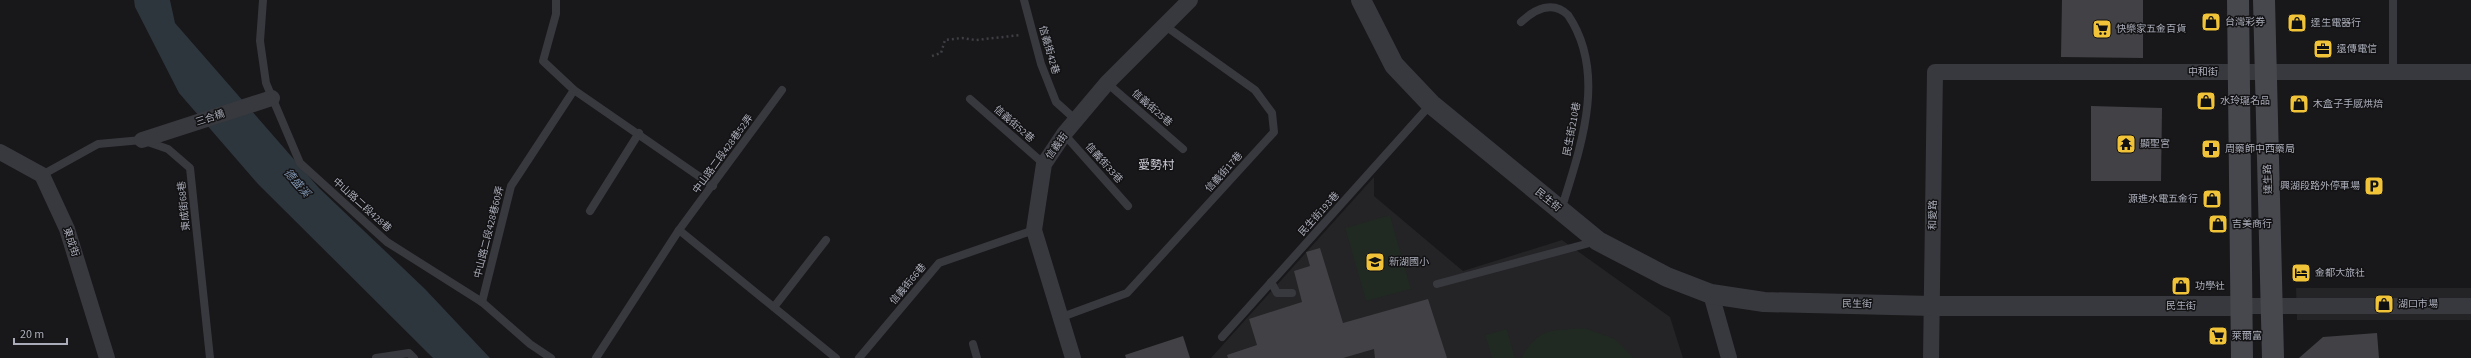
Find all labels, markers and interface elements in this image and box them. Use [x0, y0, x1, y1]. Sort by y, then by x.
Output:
shop icon: 台灣彩券 [2200, 11, 2222, 33]
shop icon: 達生電器行 [2286, 12, 2308, 34]
place label: 台灣彩券 [2225, 15, 2265, 29]
place label: 達生電器行 [2311, 16, 2361, 30]
supermarket icon: 快樂家五金百貨 [2091, 18, 2113, 40]
place label: 快樂家五金百貨 [2116, 22, 2186, 36]
street label: 信義街42巷 [1035, 24, 1063, 76]
office icon: 遠傳電信 [2312, 38, 2334, 60]
place label: 遠傳電信 [2337, 42, 2377, 56]
street label: 中和街 [2188, 65, 2218, 79]
street label: 信義街25巷 [1129, 86, 1175, 130]
shop icon: 水玲瓏名品 [2195, 90, 2217, 112]
shop icon: 木盒子手感烘焙 [2288, 93, 2310, 115]
place label: 水玲瓏名品 [2220, 94, 2270, 108]
place label: 木盒子手感烘焙 [2313, 97, 2383, 111]
street label: 民生街210巷 [1560, 101, 1584, 157]
street label: 信義街52巷 [991, 102, 1037, 146]
street label: 三合橋 [194, 107, 226, 129]
street label: 中山路二段428巷52弄 [689, 112, 757, 196]
street label: 信義街 [1043, 130, 1071, 162]
temple icon: 顯聖宮 [2115, 133, 2137, 155]
place label: 顯聖宮 [2140, 137, 2170, 151]
pharmacy icon: 周藥師中西藥局 [2200, 138, 2222, 160]
street label: 信義街33巷 [1082, 140, 1126, 186]
place label: 周藥師中西藥局 [2225, 142, 2295, 156]
street label: 信義街17巷 [1202, 149, 1246, 195]
district label: 愛勢村 [1138, 157, 1175, 174]
street label: 達生路 [2260, 164, 2276, 194]
water label: 德盛溪 [281, 166, 315, 202]
street label: 中山路二段428巷 [329, 175, 395, 235]
parking icon: 興湖段路外停車場 [2363, 175, 2385, 197]
place label: 興湖段路外停車場 [2280, 179, 2360, 193]
street label: 東成街68巷 [174, 180, 194, 232]
street label: 中山路二段428巷60弄 [471, 184, 507, 280]
street label: 民生街 [1532, 185, 1564, 215]
shop icon: 源進水電五金行 [2201, 188, 2223, 210]
street label: 民生街193巷 [1295, 189, 1343, 239]
place label: 源進水電五金行 [2128, 192, 2198, 206]
street label: 和愛路 [1926, 200, 1940, 230]
shop icon: 吉美商行 [2207, 213, 2229, 235]
place label: 吉美商行 [2232, 217, 2272, 231]
street label: 東成街 [60, 226, 82, 258]
school or university icon: 新湖國小 [1364, 251, 1386, 273]
place label: 新湖國小 [1389, 255, 1429, 269]
street label: 信義街66巷 [887, 260, 929, 308]
hotel icon: 金都大旅社 [2290, 262, 2312, 284]
place label: 金都大旅社 [2315, 266, 2365, 280]
shop icon: 功學社 [2170, 275, 2192, 297]
place label: 功學社 [2195, 279, 2225, 293]
shop icon: 湖口市場 [2373, 293, 2395, 315]
street label: 民生街 [1842, 297, 1872, 311]
place label: 湖口市場 [2398, 297, 2438, 311]
street label: 民生街 [2166, 299, 2196, 313]
scale bar [14, 320, 67, 346]
supermarket icon: 萊爾富 [2207, 325, 2229, 347]
text: 20 m [20, 326, 44, 343]
place label: 萊爾富 [2232, 329, 2262, 343]

